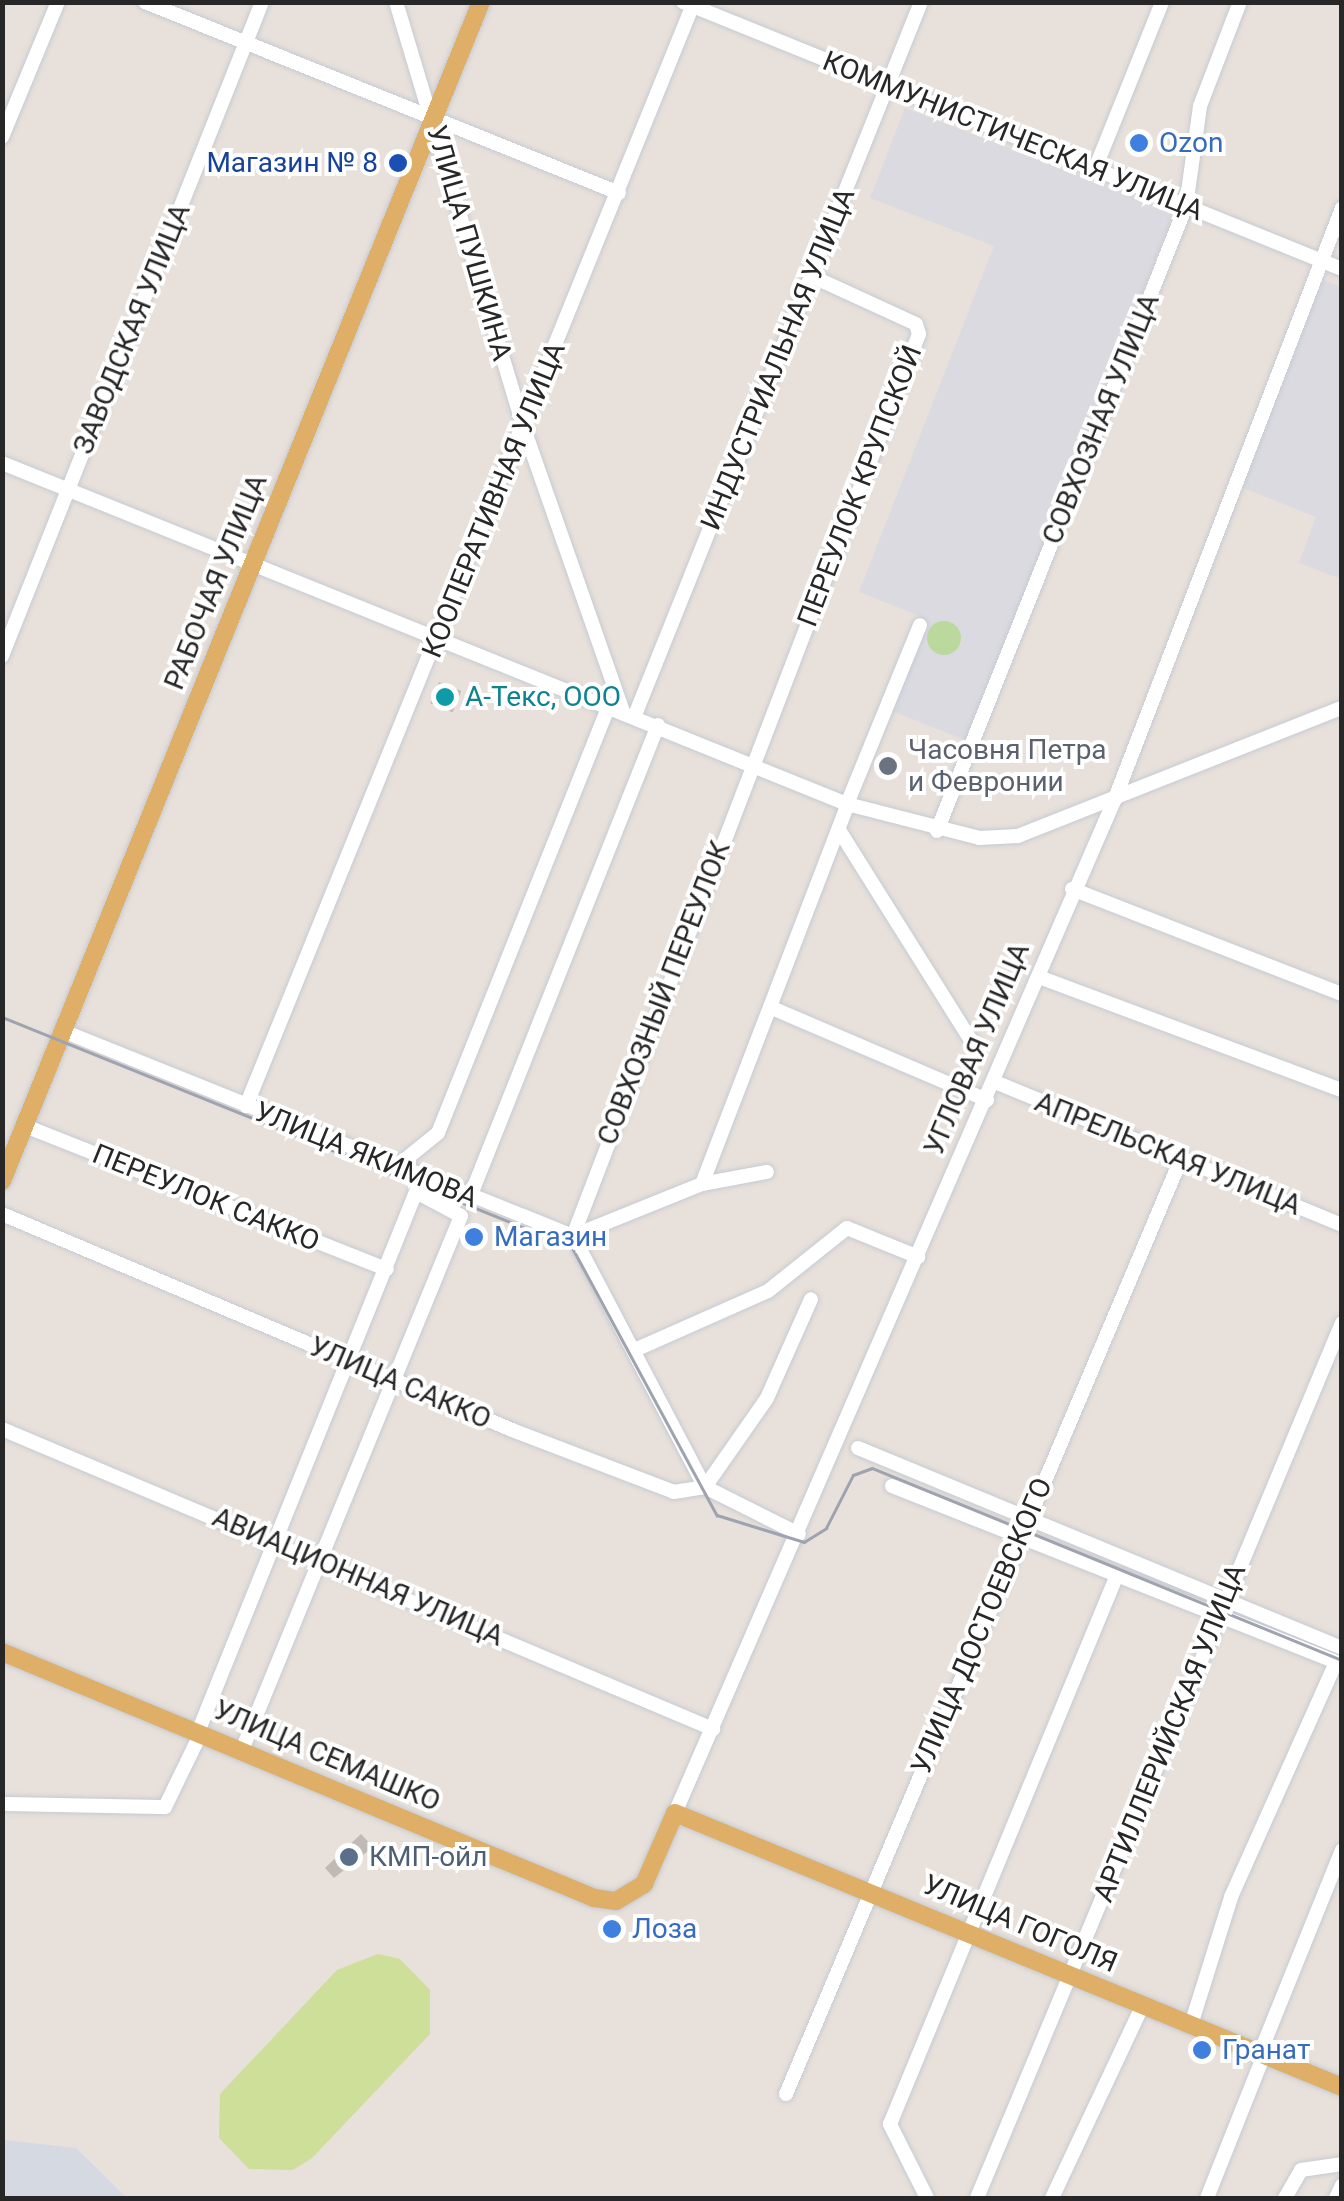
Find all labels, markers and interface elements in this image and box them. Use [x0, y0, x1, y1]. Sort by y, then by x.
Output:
street label: КОММУНИСТИЧЕСКАЯ УЛИЦА [818, 44, 1208, 228]
street label: УЛИЦА ПУШКИНА [419, 122, 519, 364]
place label: Ozon [1159, 126, 1223, 160]
marker: Ozon [1128, 132, 1150, 154]
place label: Магазин № 8 [206, 146, 378, 180]
marker: Магазин № 8 [387, 152, 409, 174]
street label: ИНДУСТРИАЛЬНАЯ УЛИЦА [694, 183, 862, 535]
street label: ЗАВОДСКАЯ УЛИЦА [66, 199, 198, 459]
street label: СОВХОЗНАЯ УЛИЦА [1035, 289, 1167, 549]
street label: КООПЕРАТИВНАЯ УЛИЦА [415, 337, 573, 663]
street label: ПЕРЕУЛОК КРУПСКОЙ [791, 341, 929, 631]
street label: РАБОЧАЯ УЛИЦА [158, 470, 274, 694]
place label: А-Текс, ООО [465, 680, 621, 714]
marker: А-Текс, ООО [434, 686, 456, 708]
place label: Часовня Петра и Февронии [908, 733, 1107, 799]
marker: Часовня Петра и Февронии [877, 755, 899, 777]
street label: СОВХОЗНЫЙ ПЕРЕУЛОК [591, 836, 737, 1150]
street label: УГЛОВАЯ УЛИЦА [917, 938, 1037, 1160]
street label: АПРЕЛЬСКАЯ УЛИЦА [1030, 1085, 1306, 1223]
street label: УЛИЦА ЯКИМОВА [249, 1095, 483, 1215]
street label: ПЕРЕУЛОК САККО [88, 1137, 324, 1259]
place label: Магазин [494, 1220, 607, 1254]
marker: Магазин [463, 1226, 485, 1248]
street label: УЛИЦА САККО [304, 1330, 496, 1436]
street label: УЛИЦА ДОСТОЕВСКОГО [904, 1473, 1060, 1779]
street label: АВИАЦИОННАЯ УЛИЦА [207, 1500, 509, 1654]
street label: АРТИЛЛЕРИЙСКАЯ УЛИЦА [1087, 1559, 1253, 1907]
street label: УЛИЦА СЕМАШКО [209, 1693, 445, 1819]
place label: КМП-ойл [369, 1840, 487, 1874]
marker: КМП-ойл [338, 1846, 360, 1868]
street label: УЛИЦА ГОГОЛЯ [918, 1868, 1122, 1980]
place label: Лоза [632, 1912, 697, 1946]
marker: Лоза [601, 1918, 623, 1940]
place label: Гранат [1222, 2033, 1310, 2067]
marker: Гранат [1191, 2039, 1213, 2061]

